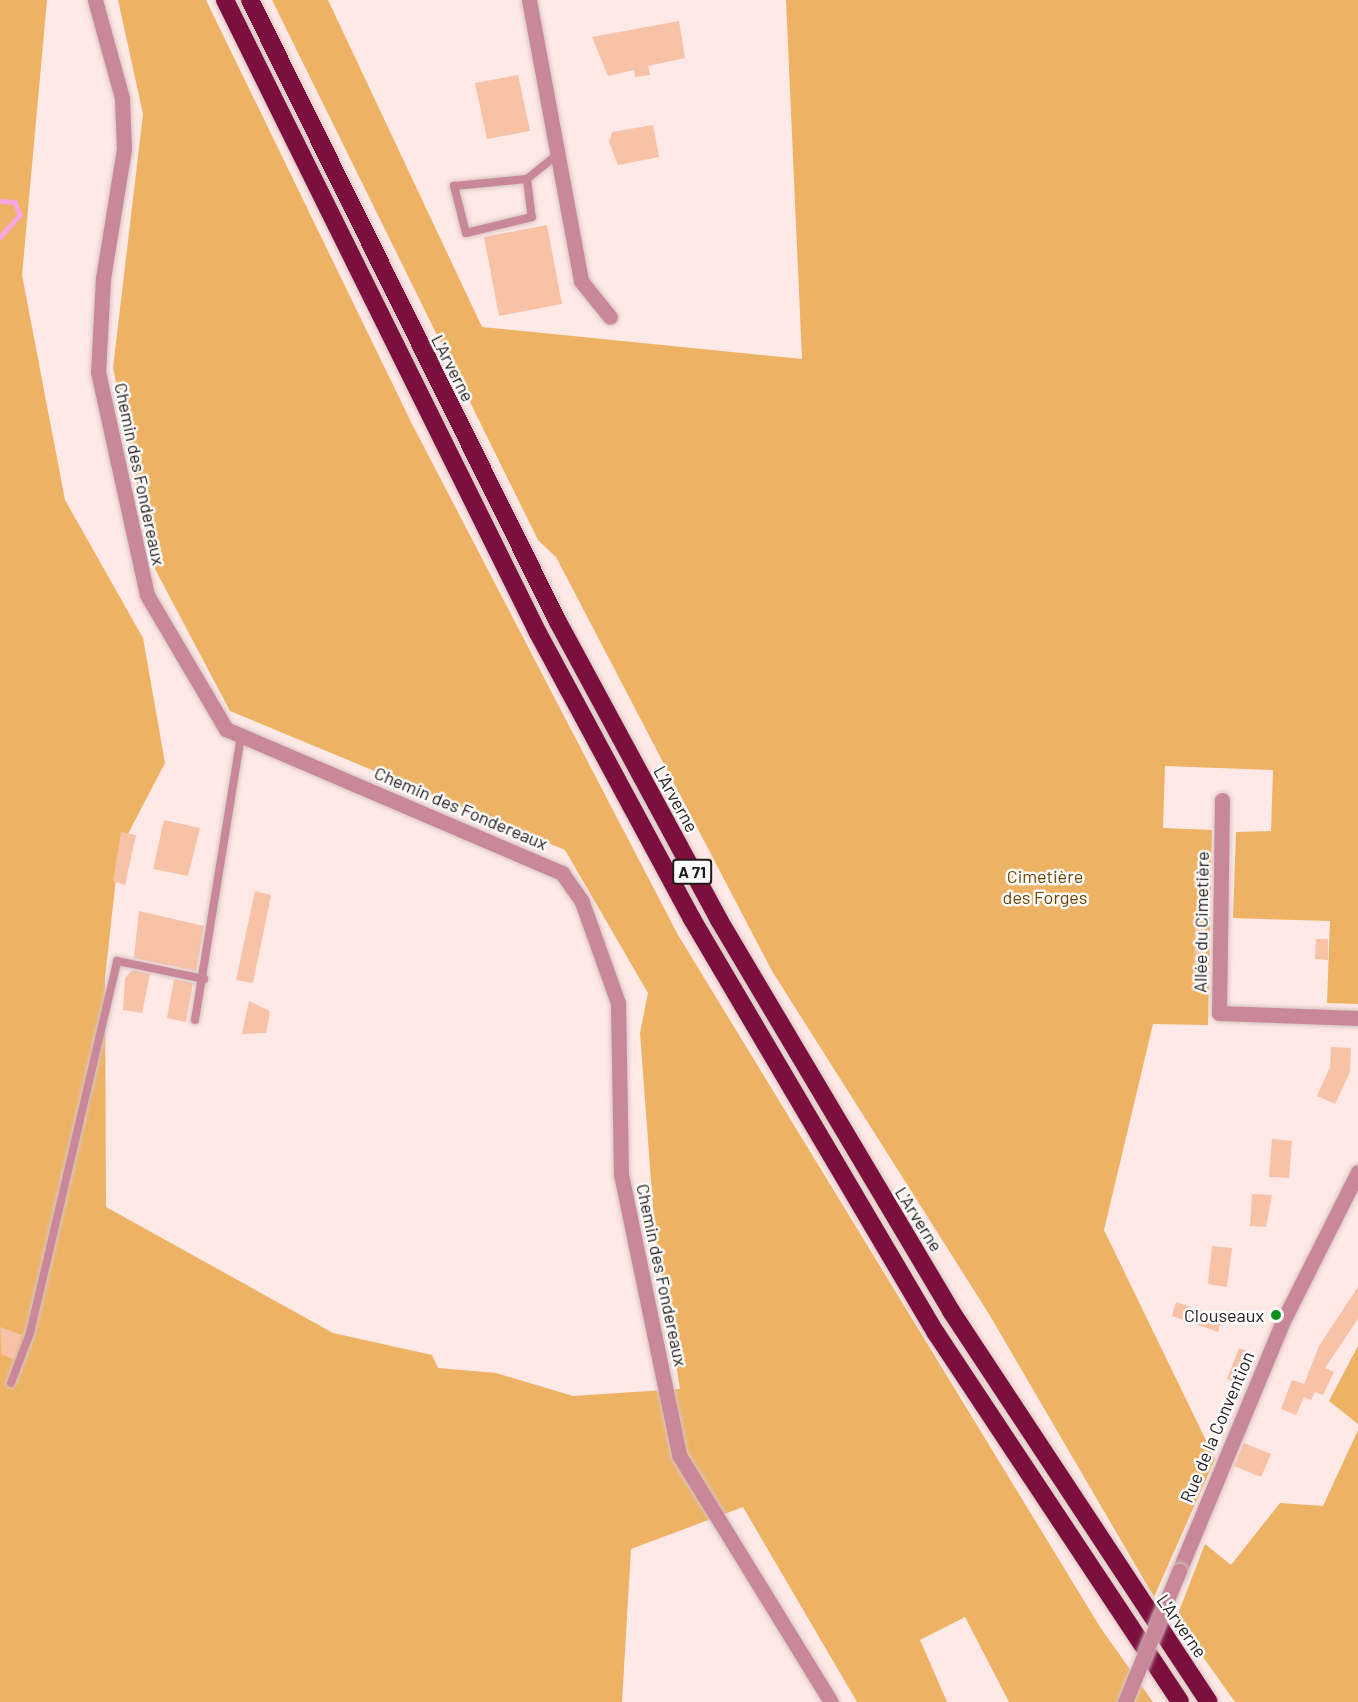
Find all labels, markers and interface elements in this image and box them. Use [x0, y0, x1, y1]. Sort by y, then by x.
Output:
street label: L'Arverne [427, 331, 479, 405]
street label: Chemin des Fondereaux [110, 381, 170, 567]
street label: Chemin des Fondereaux [371, 762, 551, 854]
street label: L'Arverne [649, 762, 703, 836]
street label: Allée du Cimetière [1189, 851, 1213, 993]
road number: A 71 [671, 859, 713, 885]
park label: Cimetière des Forges [1003, 866, 1087, 908]
street label: Chemin des Fondereaux [632, 1182, 692, 1368]
street label: L'Arverne [891, 1183, 947, 1255]
place label: Clouseaux [1184, 1304, 1264, 1326]
marker: Clouseaux [1269, 1308, 1283, 1322]
street label: Rue de la Convention [1175, 1348, 1259, 1506]
street label: L'Arverne [1152, 1590, 1212, 1662]

